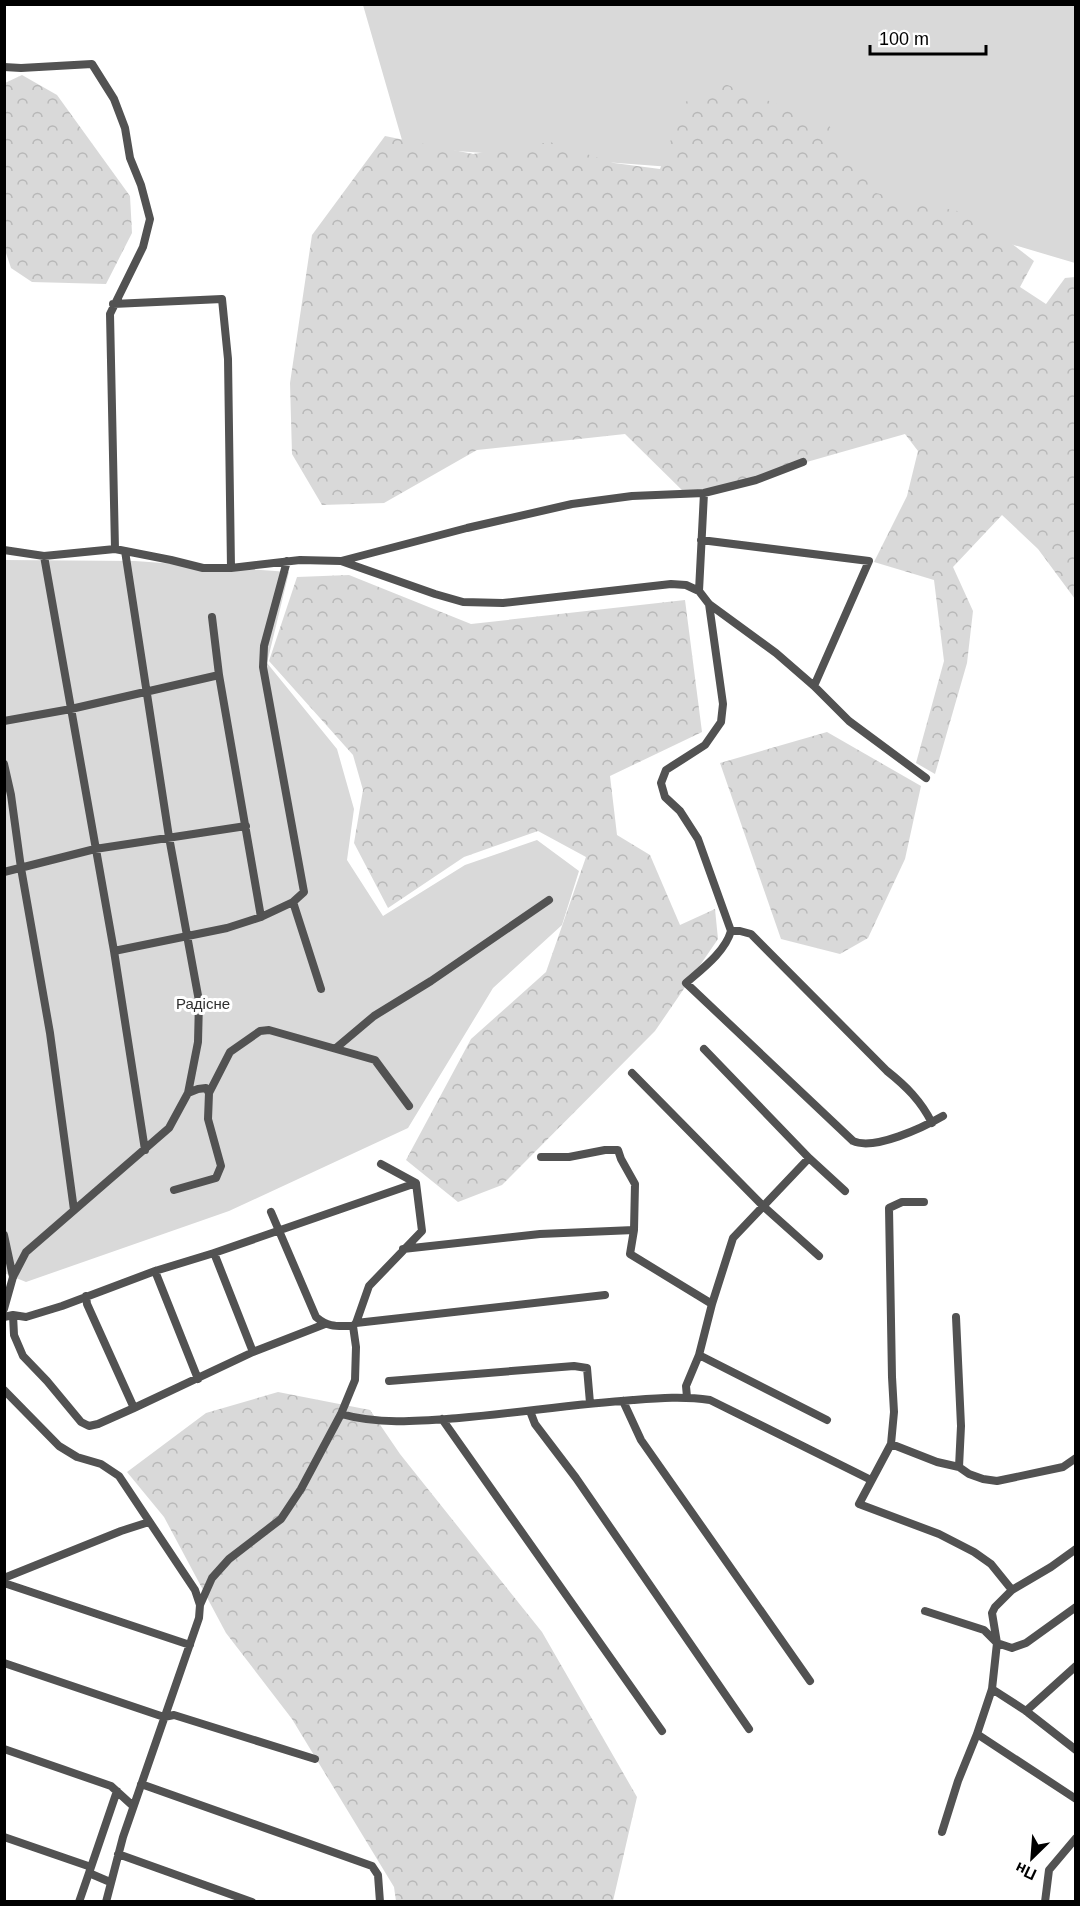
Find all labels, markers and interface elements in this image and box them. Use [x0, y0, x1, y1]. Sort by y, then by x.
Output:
scale bar [870, 18, 986, 56]
text: 100 m [879, 29, 929, 49]
park label: Радісне [176, 995, 230, 1012]
north arrow [1002, 1828, 1062, 1888]
text: Пн [1013, 1859, 1039, 1883]

